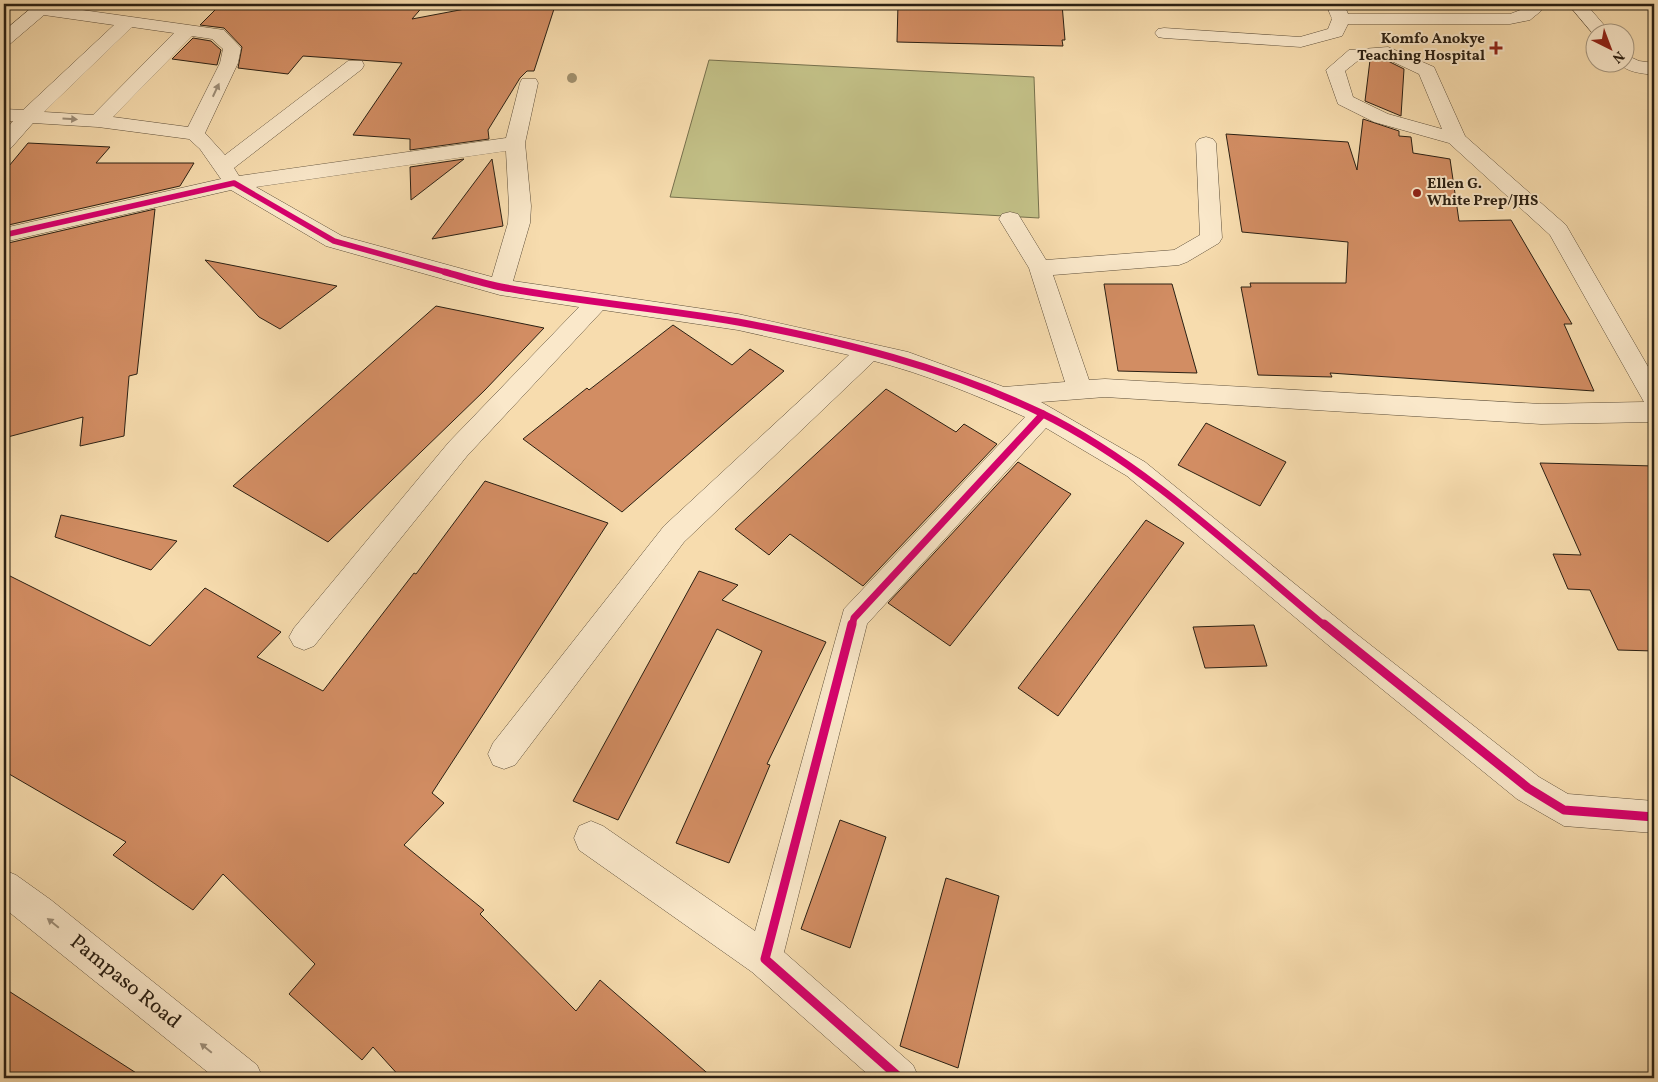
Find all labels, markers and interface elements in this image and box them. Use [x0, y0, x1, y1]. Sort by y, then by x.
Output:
north arrow [1586, 22, 1636, 72]
place label: Komfo Anokye Teaching Hospital [1357, 29, 1485, 67]
marker: Komfo Anokye Teaching Hospital [1489, 41, 1503, 55]
text: N [1608, 46, 1628, 67]
one-way arrow [212, 83, 220, 97]
one-way arrow [62, 115, 78, 123]
place label: Ellen G. White Prep/JHS [1427, 174, 1538, 212]
marker: Ellen G. White Prep/JHS [1411, 187, 1423, 199]
one-way arrow [46, 917, 59, 928]
street label: Pampaso Road [63, 928, 187, 1036]
one-way arrow [200, 1042, 213, 1053]

